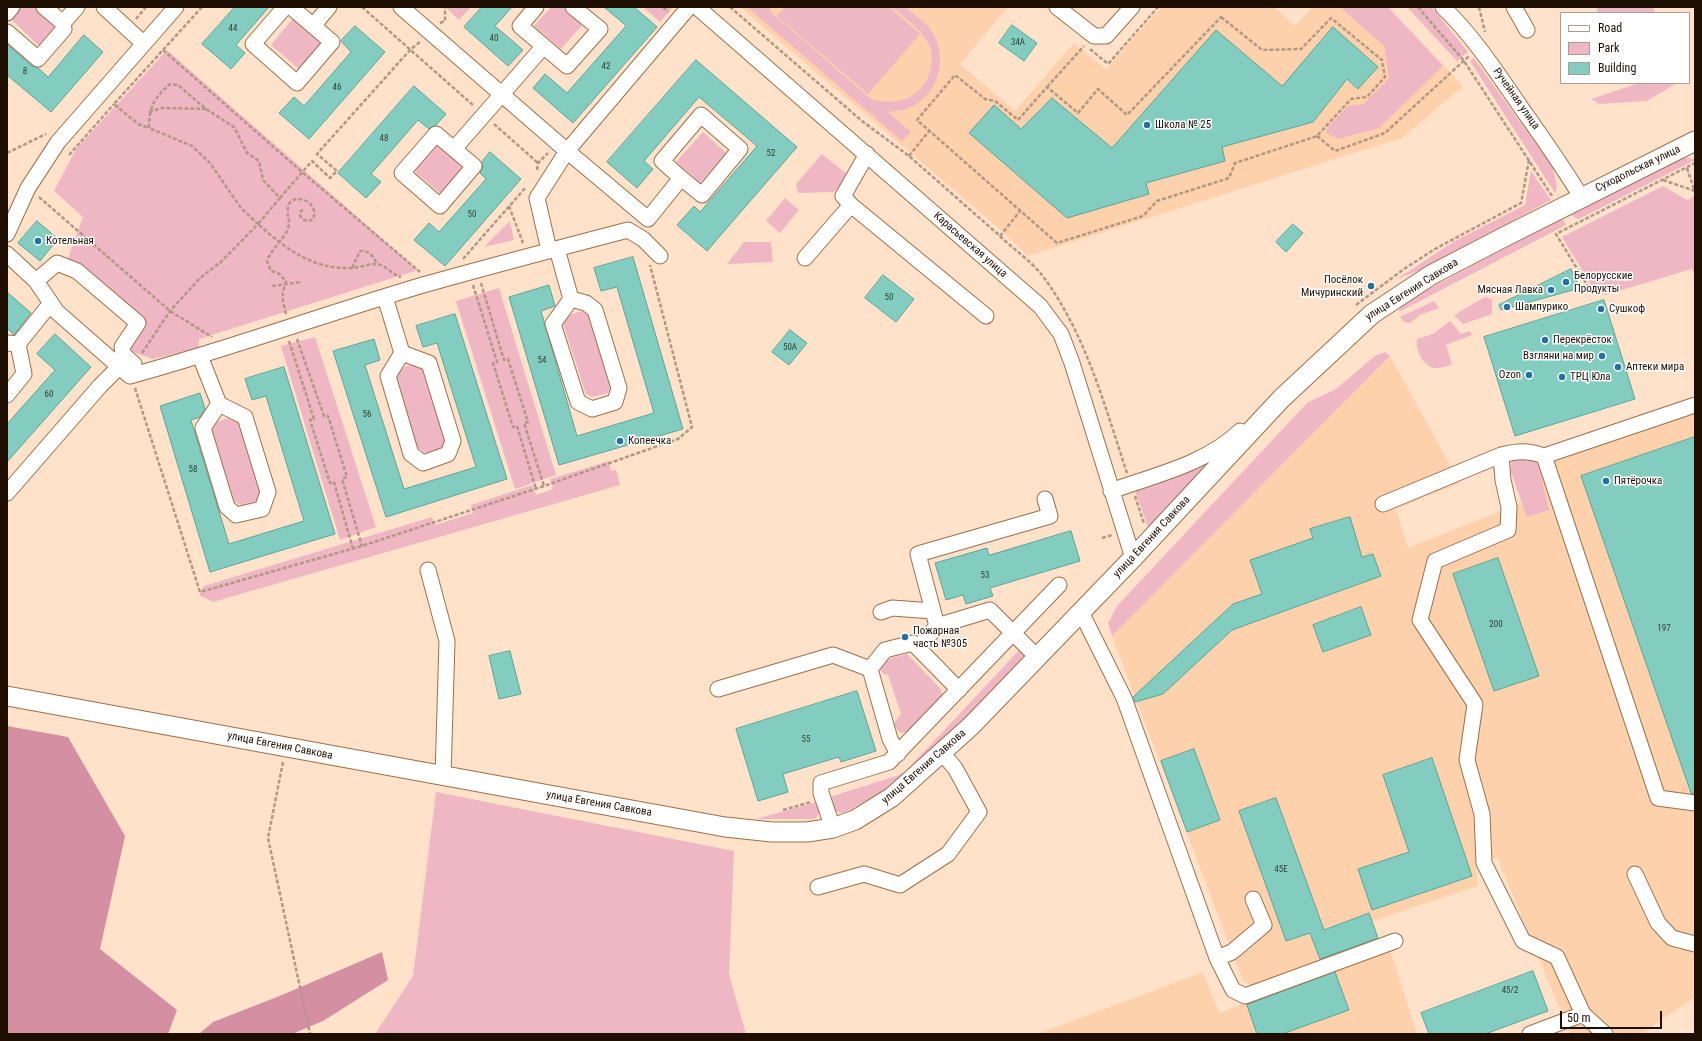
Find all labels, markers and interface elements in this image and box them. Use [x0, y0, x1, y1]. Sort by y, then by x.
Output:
legend [1560, 12, 1690, 84]
text: Road [1598, 21, 1622, 35]
house number: 44 [229, 24, 237, 34]
house number: 40 [490, 34, 498, 44]
house number: 34А [1011, 38, 1025, 48]
text: Park [1598, 41, 1619, 55]
text: Building [1598, 61, 1636, 75]
house number: 42 [602, 62, 610, 72]
street label: Ручейная улица [1490, 66, 1542, 132]
house number: 8 [23, 67, 27, 77]
house number: 46 [333, 83, 341, 93]
place label: Школа № 25 [1155, 118, 1211, 132]
marker: Школа № 25 [1142, 120, 1152, 130]
house number: 48 [380, 134, 388, 144]
street label: Суходольская улица [1593, 143, 1683, 195]
house number: 52 [767, 149, 775, 159]
street label: Карасьевская улица [930, 209, 1010, 281]
house number: 50 [468, 210, 476, 220]
place label: Котельная [46, 234, 94, 248]
marker: Котельная [33, 236, 43, 246]
street label: улица Евгения Савкова [1363, 256, 1461, 324]
place label: Белорусские Продукты [1574, 269, 1632, 295]
place label: Посёлок Мичуринский [1301, 273, 1363, 299]
marker: Белорусские Продукты [1561, 277, 1571, 287]
marker: Посёлок Мичуринский [1366, 281, 1376, 291]
place label: Мясная Лавка [1477, 283, 1543, 297]
marker: Мясная Лавка [1546, 285, 1556, 295]
house number: 50 [885, 293, 893, 303]
place label: Шампурико [1515, 300, 1568, 314]
marker: Шампурико [1502, 302, 1512, 312]
place label: Сушкоф [1609, 302, 1645, 316]
marker: Сушкоф [1596, 304, 1606, 314]
place label: Перекрёсток [1553, 333, 1612, 347]
marker: Перекрёсток [1540, 335, 1550, 345]
house number: 50А [783, 343, 797, 353]
place label: Взгляни на мир [1523, 349, 1594, 363]
marker: Взгляни на мир [1597, 351, 1607, 361]
house number: 54 [538, 356, 546, 366]
place label: Аптеки мира [1626, 360, 1684, 374]
marker: Аптеки мира [1613, 362, 1623, 372]
place label: Ozon [1499, 368, 1521, 382]
marker: Ozon [1524, 370, 1534, 380]
place label: ТРЦ Юла [1570, 370, 1611, 384]
marker: ТРЦ Юла [1557, 372, 1567, 382]
house number: 60 [45, 390, 53, 400]
house number: 56 [363, 410, 371, 420]
place label: Копеечка [628, 434, 671, 448]
marker: Копеечка [615, 436, 625, 446]
house number: 58 [189, 465, 197, 475]
place label: Пятёрочка [1614, 474, 1662, 488]
marker: Пятёрочка [1601, 476, 1611, 486]
street label: улица Евгения Савкова [1111, 493, 1193, 581]
house number: 53 [981, 571, 989, 581]
house number: 200 [1489, 620, 1503, 630]
place label: Пожарная часть №305 [913, 624, 967, 650]
house number: 197 [1657, 624, 1671, 634]
marker: Пожарная часть №305 [900, 632, 910, 642]
street label: улица Евгения Савкова [879, 727, 969, 807]
street label: улица Евгения Савкова [226, 729, 334, 763]
house number: 55 [802, 735, 810, 745]
street label: улица Евгения Савкова [545, 788, 653, 820]
house number: 45Е [1274, 865, 1288, 875]
house number: 45/2 [1502, 986, 1518, 996]
scale bar [1562, 1003, 1664, 1029]
text: 50 m [1567, 1011, 1591, 1025]

